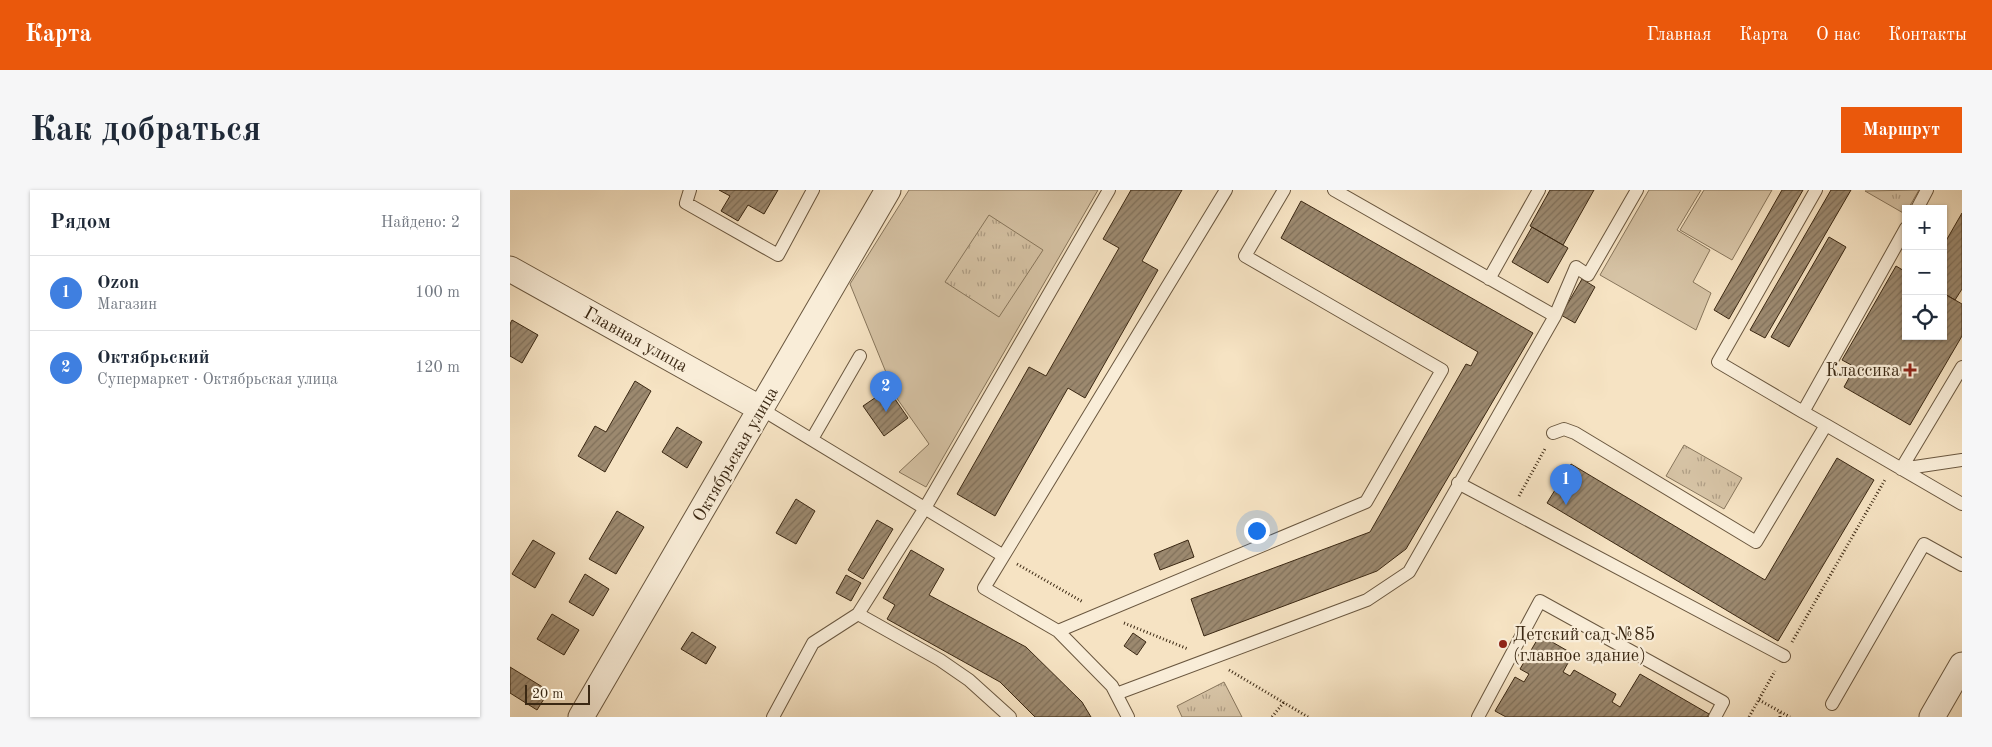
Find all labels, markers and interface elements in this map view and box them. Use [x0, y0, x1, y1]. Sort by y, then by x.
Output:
text: Карта [25, 23, 92, 47]
text: Главная [1647, 26, 1711, 44]
text: Карта [1739, 26, 1788, 44]
text: О нас [1816, 26, 1860, 44]
text: Контакты [1888, 26, 1967, 44]
button: Маршрут [1841, 107, 1962, 153]
text: Как добраться [30, 113, 261, 148]
map controls [1902, 205, 1947, 340]
button: + [1902, 205, 1947, 250]
text: Рядом [50, 212, 111, 233]
text: Найдено: 2 [381, 215, 460, 231]
button: − [1902, 250, 1947, 295]
text: Ozon [97, 274, 139, 293]
text: 1 [61, 285, 71, 301]
text: 100 m [415, 285, 460, 301]
button: locate [1902, 295, 1947, 340]
text: Магазин [97, 297, 157, 313]
street label: Главная улица [581, 304, 691, 376]
text: Октябрьский [97, 349, 210, 368]
text: 2 [61, 360, 71, 376]
text: 120 m [415, 360, 460, 376]
place label: Классика [1826, 362, 1900, 380]
marker: Классика [1904, 364, 1916, 376]
pin: 2 [870, 371, 902, 412]
text: Супермаркет · Октябрьская улица [97, 372, 338, 388]
street label: Октябрьская улица [690, 384, 782, 525]
pin: 1 [1550, 464, 1582, 505]
your location [1244, 518, 1270, 544]
place label: Детский сад №85 (главное здание) [1513, 626, 1655, 665]
marker: Детский сад №85 (главное здание) [1497, 638, 1509, 650]
scale bar [525, 682, 590, 705]
text: 20 m [532, 687, 563, 701]

